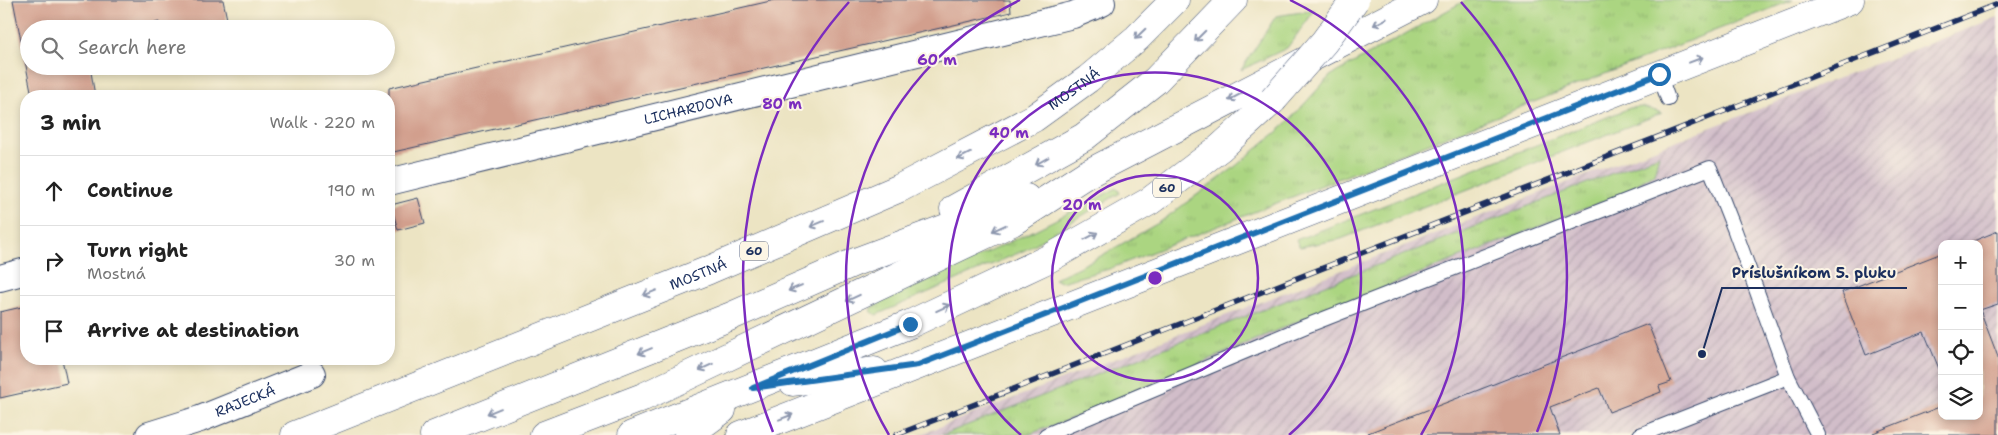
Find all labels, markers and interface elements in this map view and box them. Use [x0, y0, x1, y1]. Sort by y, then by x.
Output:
one-way arrow [1372, 17, 1387, 27]
search box [20, 20, 395, 75]
one-way arrow [1135, 28, 1147, 40]
one-way arrow [1194, 30, 1206, 42]
icon: search [38, 34, 66, 62]
text: Search here [78, 35, 187, 60]
text: 60 m [917, 50, 957, 70]
one-way arrow [1688, 55, 1703, 64]
route start [1648, 63, 1671, 86]
street label: MOSTNÁ [1044, 64, 1104, 114]
street label: LICHARDOVA [642, 89, 735, 128]
one-way arrow [1228, 92, 1243, 102]
text: 80 m [762, 94, 802, 114]
text: 3 min [40, 109, 101, 137]
text: Walk · 220 m [269, 112, 375, 133]
text: 40 m [989, 123, 1029, 143]
one-way arrow [957, 152, 972, 161]
one-way arrow [1035, 156, 1050, 166]
icon: ahead [40, 177, 68, 205]
text: Continue [87, 178, 173, 203]
road number: 60 [1153, 178, 1181, 198]
text: 190 m [328, 180, 375, 201]
text: 20 m [1062, 195, 1102, 215]
one-way arrow [810, 220, 825, 230]
one-way arrow [992, 224, 1007, 233]
one-way arrow [1083, 231, 1098, 240]
text: Turn right [87, 238, 188, 263]
map controls [1938, 240, 1983, 420]
button: + [1938, 240, 1983, 285]
road number: 60 [740, 242, 768, 260]
icon: right [40, 247, 68, 275]
text: 30 m [334, 250, 375, 271]
street label: MOSTNÁ [667, 254, 729, 294]
callout: Príslušníkom 5. pluku [1722, 258, 1907, 288]
text: Mostná [87, 263, 146, 284]
text: Príslušníkom 5. pluku [1732, 263, 1896, 283]
centre of rings [1146, 269, 1164, 287]
one-way arrow [788, 284, 803, 294]
button: − [1938, 285, 1983, 330]
one-way arrow [643, 290, 658, 299]
one-way arrow [845, 293, 860, 303]
one-way arrow [935, 303, 950, 312]
route end [899, 313, 922, 336]
icon: arrive [40, 317, 68, 345]
text: Arrive at destination [87, 318, 299, 343]
button: locate [1938, 330, 1983, 375]
one-way arrow [637, 347, 652, 356]
one-way arrow [699, 363, 714, 373]
button: layers [1938, 375, 1983, 420]
street label: RAJECKÁ [212, 381, 278, 421]
one-way arrow [487, 407, 502, 416]
one-way arrow [779, 411, 794, 420]

